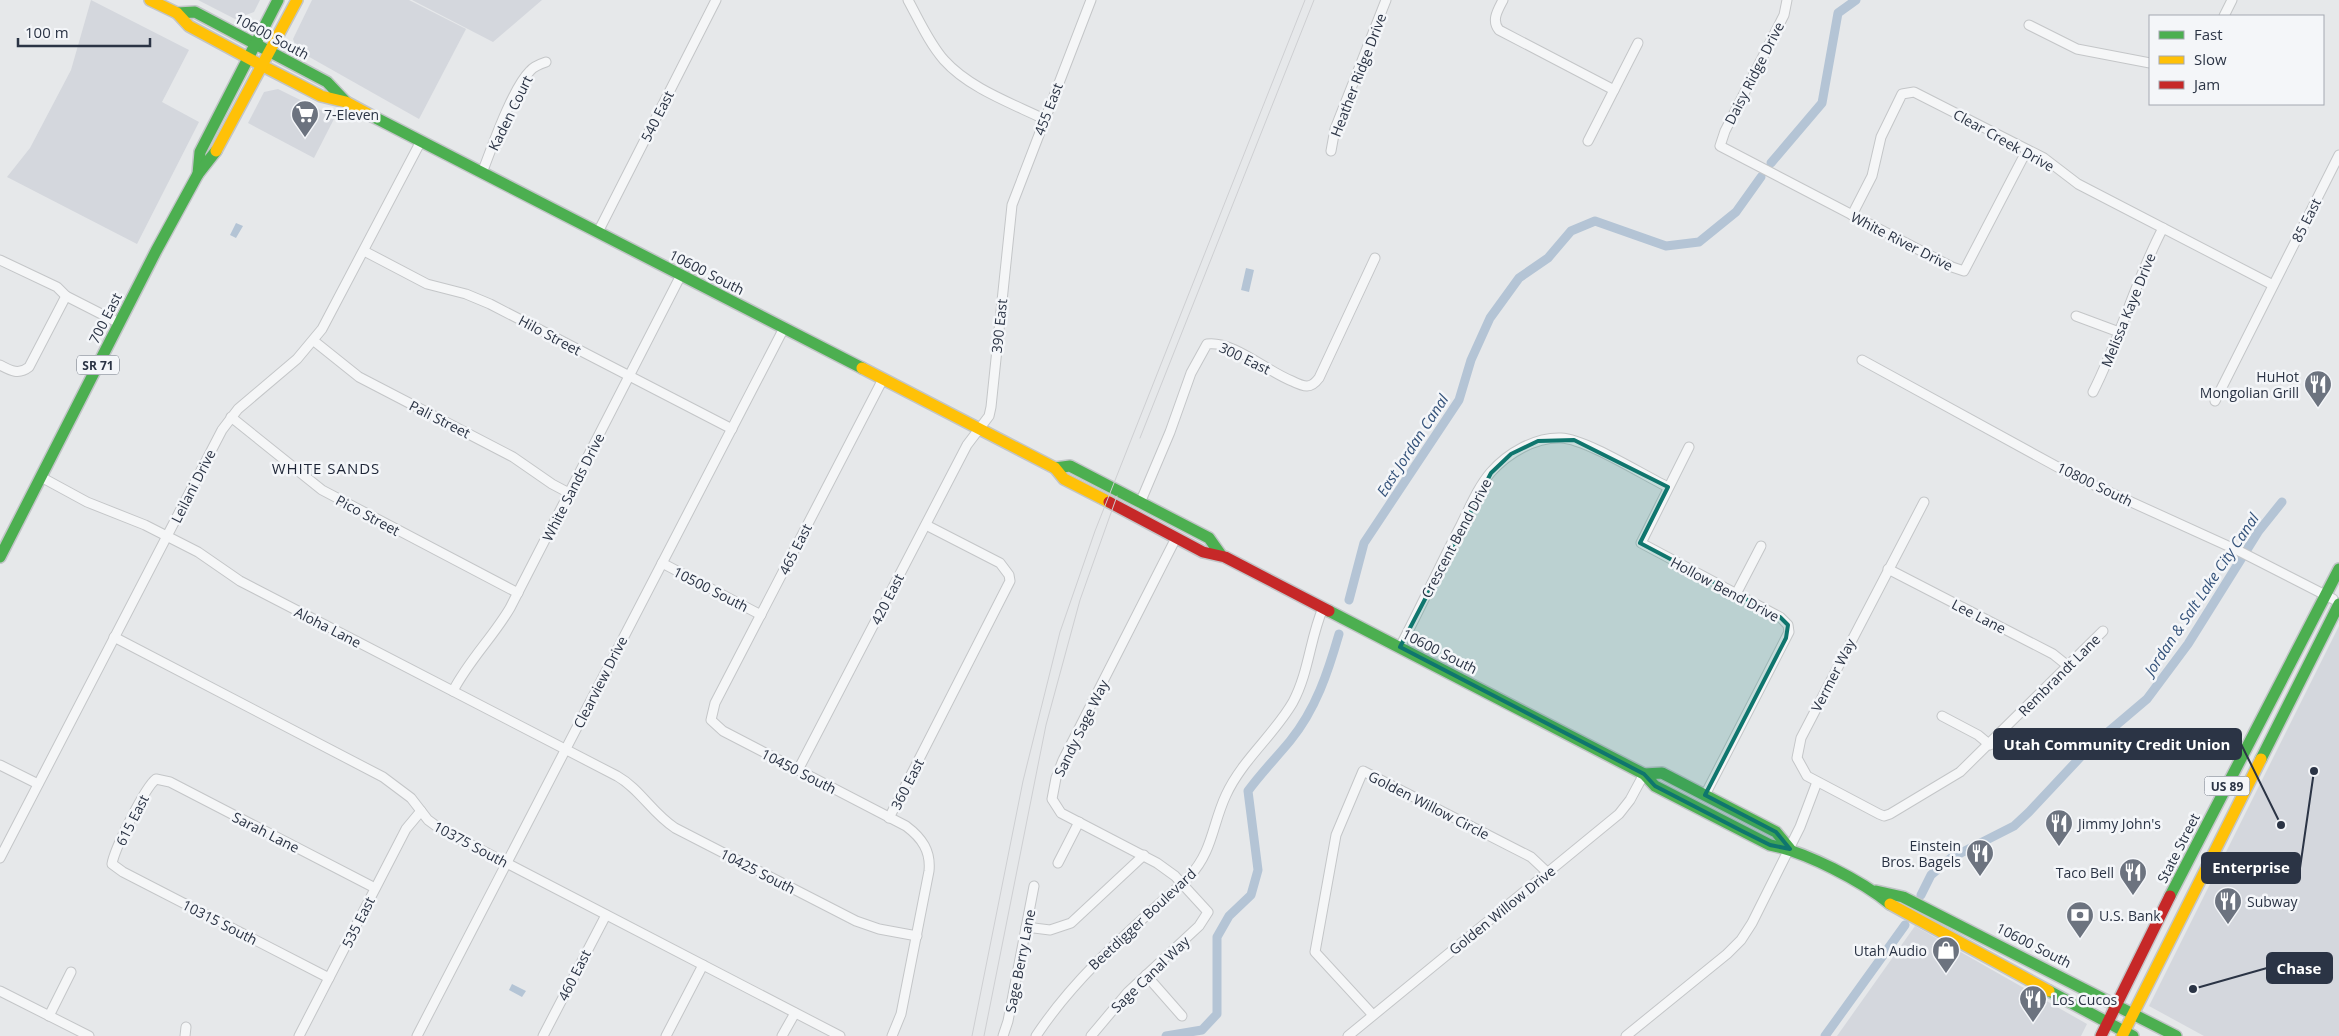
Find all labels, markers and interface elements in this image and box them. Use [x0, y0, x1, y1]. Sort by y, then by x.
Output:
street label: 10600 South [231, 8, 313, 64]
street label: Heather Ridge Drive [1326, 10, 1390, 139]
scale bar [18, 15, 150, 47]
legend [2149, 15, 2324, 105]
street label: Daisy Ridge Drive [1720, 18, 1788, 128]
text: 100 m [25, 22, 69, 42]
text: Fast [2194, 24, 2223, 44]
text: Slow [2194, 49, 2227, 69]
street label: Kaden Court [484, 72, 536, 154]
text: Jam [2192, 74, 2220, 94]
street label: 455 East [1029, 80, 1067, 138]
street label: 540 East [636, 87, 678, 145]
supermarket icon: 7-Eleven [290, 99, 320, 138]
street label: Clear Creek Drive [1950, 104, 2058, 176]
place label: 7-Eleven [324, 105, 379, 124]
street label: 85 East [2287, 195, 2325, 245]
street label: White River Drive [1848, 207, 1956, 275]
street label: 10600 South [666, 245, 748, 299]
street label: Melissa Kaye Drive [2096, 250, 2160, 370]
street label: 700 East [84, 289, 126, 347]
street label: 390 East [987, 298, 1011, 354]
street label: Hilo Street [515, 311, 585, 359]
street label: 300 East [1216, 337, 1274, 379]
road number: SR 71 [77, 356, 119, 374]
place label: HuHot Mongolian Grill [2200, 367, 2299, 402]
restaurant icon: HuHot Mongolian Grill [2303, 369, 2333, 408]
water label: East Jordan Canal [1372, 389, 1453, 500]
street label: Pali Street [406, 396, 474, 442]
street label: White Sands Drive [538, 430, 608, 544]
street label: Leilani Drive [166, 446, 220, 526]
district label: WHITE SANDS [272, 458, 380, 478]
street label: 10800 South [2054, 458, 2136, 510]
street label: Crescent Bend Drive [1416, 475, 1496, 601]
street label: Pico Street [333, 490, 403, 540]
water label: Jordan & Salt Lake City Canal [2137, 508, 2264, 682]
street label: 465 East [774, 520, 816, 578]
street label: Hollow Bend Drive [1667, 552, 1783, 626]
street label: 10500 South [670, 562, 752, 616]
street label: 420 East [866, 570, 908, 628]
street label: Lee Lane [1949, 594, 2009, 638]
street label: Aloha Lane [291, 602, 365, 652]
street label: 10600 South [1399, 624, 1481, 678]
street label: Rembrandt Lane [2014, 630, 2104, 720]
street label: Clearview Drive [569, 633, 631, 731]
street label: Vermer Way [1806, 634, 1860, 715]
street label: Sandy Sage Way [1049, 676, 1113, 780]
callout: Utah Community Credit Union [1994, 729, 2241, 759]
text: Utah Community Credit Union [2004, 734, 2230, 754]
street label: 10450 South [758, 744, 840, 798]
street label: 360 East [886, 755, 928, 813]
street label: Golden Willow Circle [1365, 766, 1493, 844]
road number: US 89 [2204, 776, 2250, 796]
street label: 615 East [111, 791, 153, 849]
street label: Sarah Lane [229, 807, 303, 857]
restaurant icon: Jimmy John's [2044, 808, 2074, 847]
street label: State Street [2152, 810, 2204, 886]
place label: Jimmy John's [2076, 814, 2161, 833]
street label: 10375 South [430, 816, 512, 872]
place label: Einstein Bros. Bagels [1881, 836, 1961, 871]
restaurant icon: Einstein Bros. Bagels [1965, 838, 1995, 877]
street label: 10425 South [717, 844, 799, 898]
callout: Enterprise [2202, 853, 2300, 883]
restaurant icon: Taco Bell [2118, 857, 2148, 896]
text: Enterprise [2212, 857, 2290, 877]
street label: Golden Willow Drive [1445, 861, 1559, 959]
place label: Taco Bell [2056, 863, 2114, 882]
street label: Beetdigger Boulevard [1084, 864, 1200, 974]
restaurant icon: Subway [2213, 886, 2243, 925]
place label: Subway [2247, 892, 2298, 911]
street label: 535 East [337, 893, 379, 951]
street label: 10315 South [179, 895, 261, 949]
bank icon: U.S. Bank [2065, 900, 2095, 939]
place label: U.S. Bank [2099, 906, 2161, 925]
street label: Sage Berry Lane [1001, 907, 1039, 1014]
street label: 10600 South [1993, 918, 2075, 972]
street label: Sage Canal Way [1107, 931, 1194, 1016]
shop icon: Utah Audio [1931, 935, 1961, 974]
place label: Utah Audio [1854, 941, 1927, 960]
street label: 460 East [553, 946, 595, 1004]
callout: Chase [2267, 953, 2332, 983]
text: Chase [2277, 958, 2322, 978]
restaurant icon: Los Cucos [2018, 984, 2048, 1023]
place label: Los Cucos [2052, 990, 2118, 1009]

